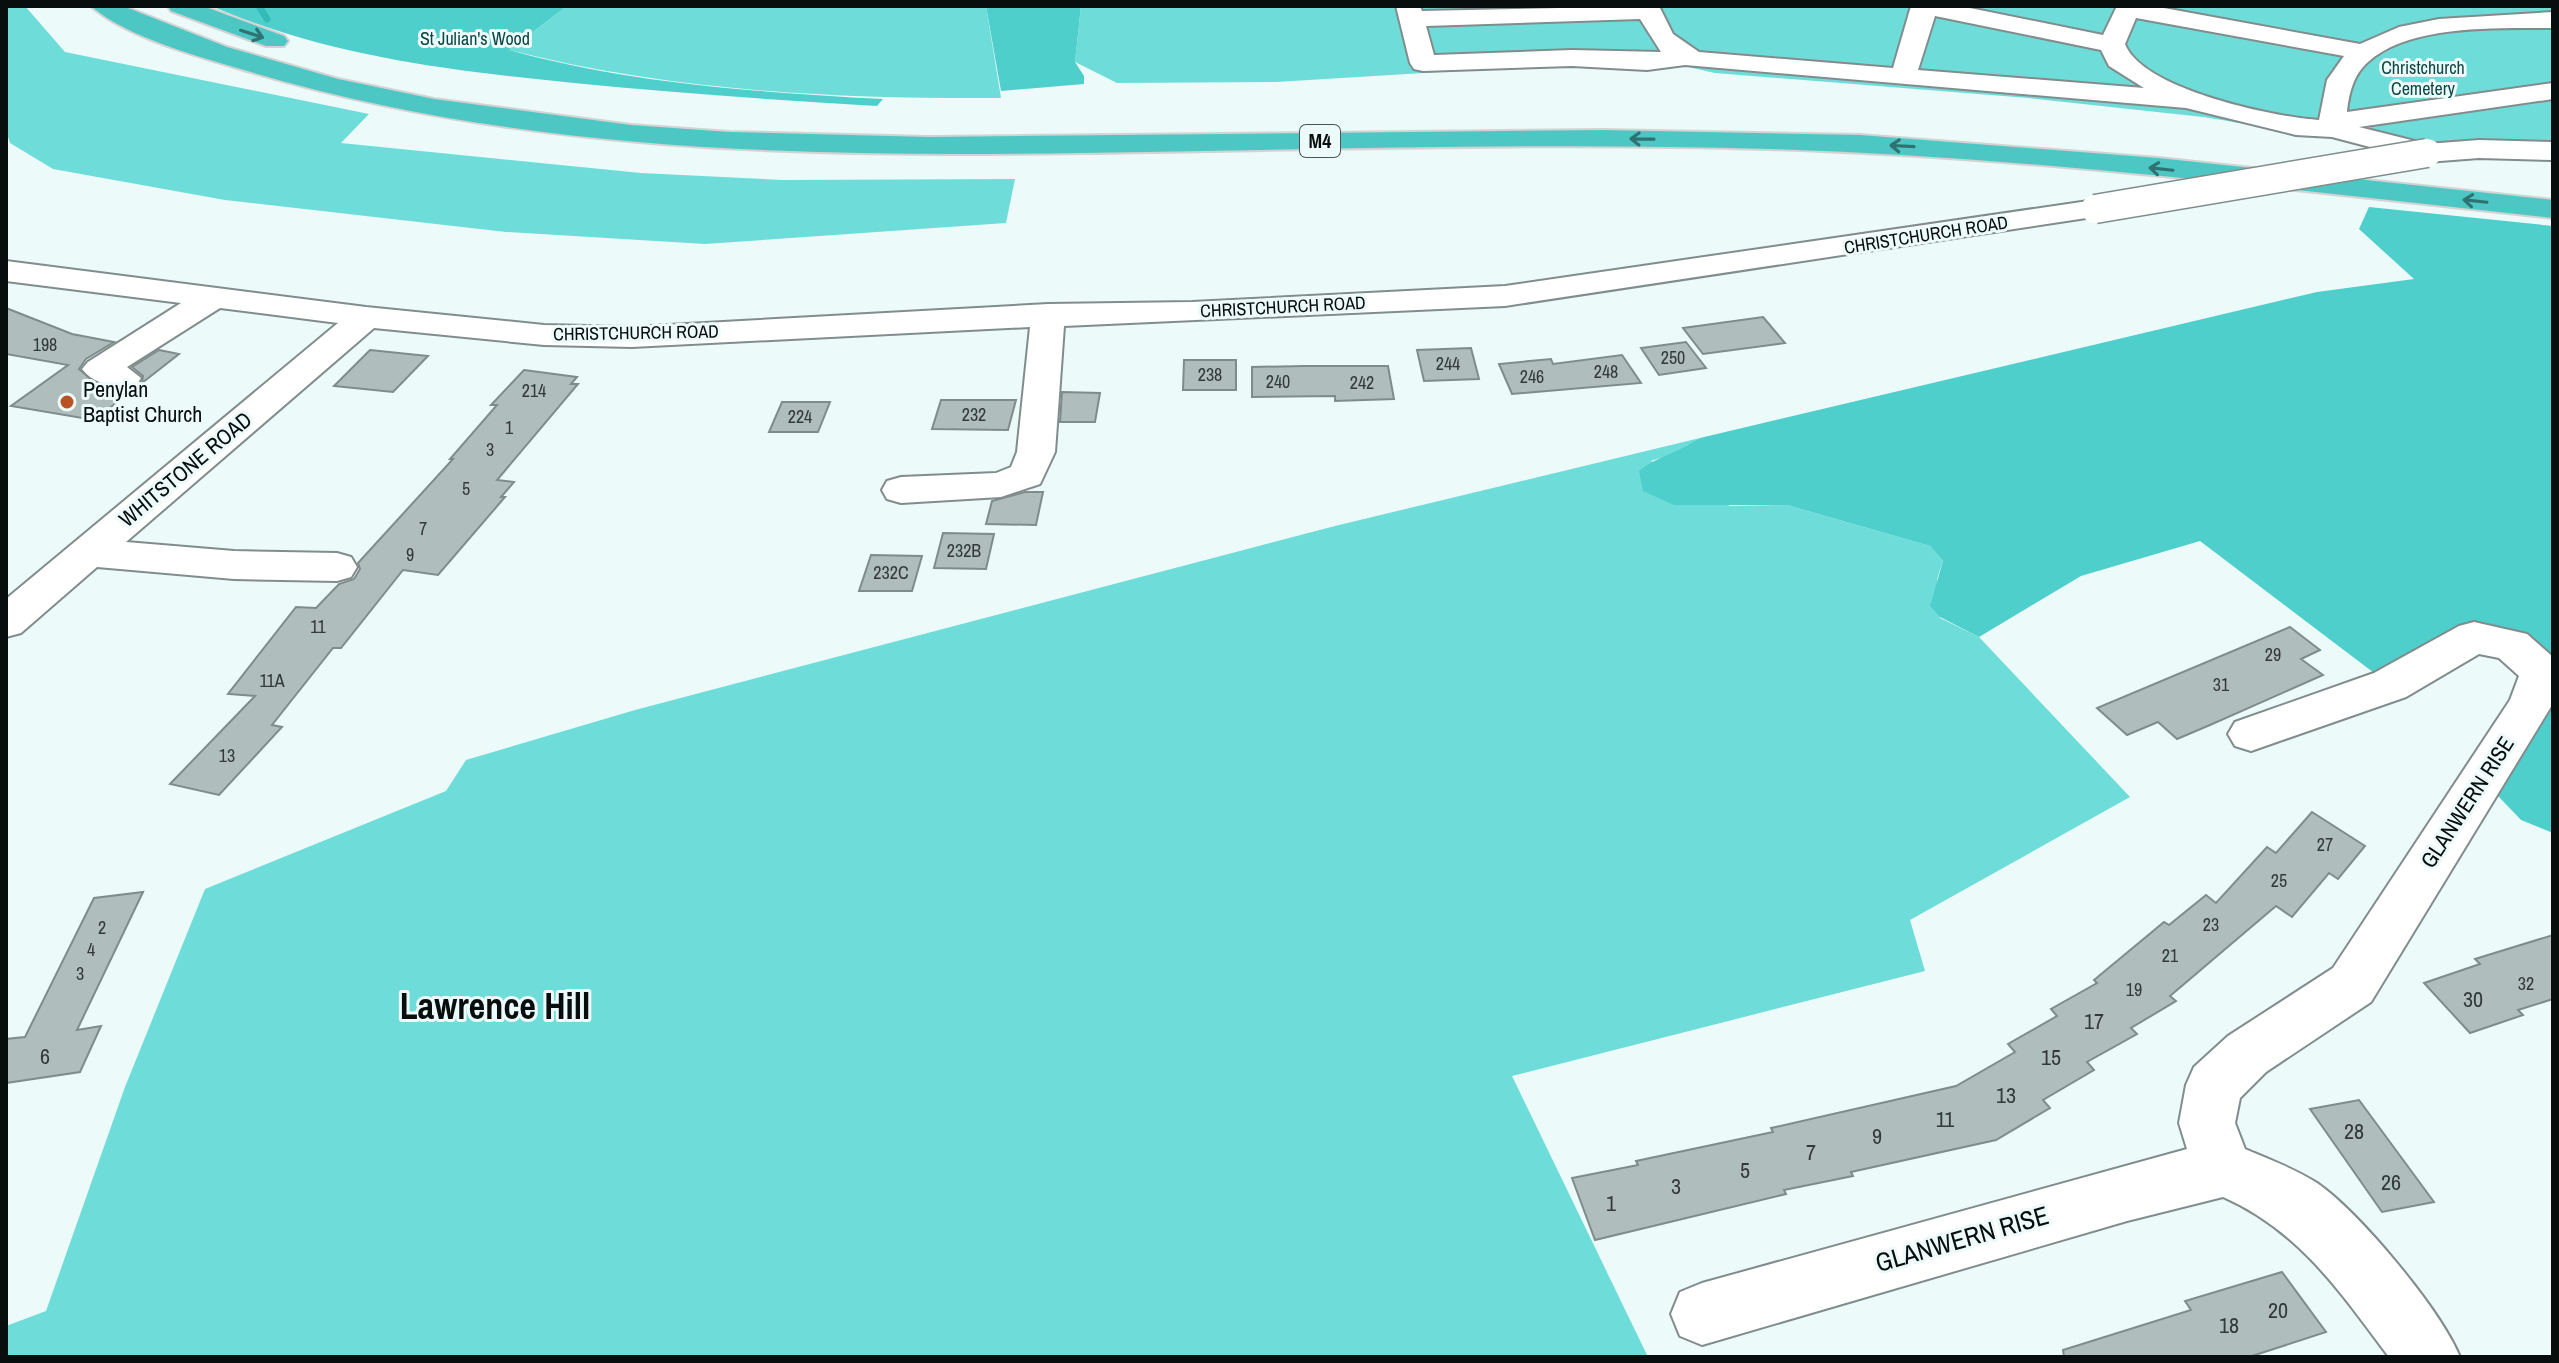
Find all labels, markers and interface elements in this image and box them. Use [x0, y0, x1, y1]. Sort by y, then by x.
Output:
park label: St Julian's Wood [420, 26, 530, 51]
one-way arrow [240, 27, 265, 42]
park label: Christchurch Cemetery [2381, 55, 2465, 101]
road number: M4 [1300, 125, 1340, 157]
one-way arrow [1629, 131, 1656, 147]
one-way arrow [1889, 139, 1916, 154]
one-way arrow [2148, 161, 2175, 176]
one-way arrow [2462, 194, 2489, 209]
street label: CHRISTCHURCH ROAD [1842, 209, 2010, 260]
street label: CHRISTCHURCH ROAD [1200, 290, 1366, 323]
street label: CHRISTCHURCH ROAD [553, 319, 719, 346]
house number: 198 [33, 332, 57, 357]
house number: 250 [1661, 345, 1685, 370]
house number: 244 [1436, 351, 1460, 376]
house number: 248 [1594, 359, 1618, 384]
house number: 238 [1198, 362, 1222, 387]
house number: 246 [1520, 364, 1544, 389]
house number: 240 [1266, 369, 1290, 394]
house number: 242 [1350, 370, 1374, 395]
place label: Penylan Baptist Church [83, 374, 202, 429]
house number: 214 [522, 378, 546, 403]
marker: Penylan Baptist Church [58, 393, 76, 411]
house number: 232 [962, 402, 986, 427]
street label: WHITSTONE ROAD [112, 404, 258, 534]
house number: 224 [788, 404, 812, 429]
house number: 1 [505, 415, 514, 440]
house number: 3 [486, 437, 494, 462]
house number: 5 [462, 476, 470, 501]
house number: 7 [419, 516, 427, 541]
house number: 232B [947, 538, 981, 563]
house number: 9 [406, 542, 414, 567]
house number: 232C [873, 560, 909, 585]
house number: 11 [310, 614, 326, 639]
house number: 29 [2265, 642, 2281, 667]
house number: 11A [259, 668, 285, 693]
house number: 31 [2213, 672, 2230, 697]
street label: GLANWERN RISE [2413, 730, 2521, 874]
house number: 13 [219, 743, 235, 768]
house number: 27 [2317, 832, 2333, 857]
house number: 25 [2271, 868, 2287, 893]
house number: 23 [2203, 912, 2219, 937]
house number: 2 [98, 915, 106, 940]
house number: 4 [87, 937, 95, 962]
house number: 21 [2162, 943, 2179, 968]
house number: 3 [76, 961, 84, 986]
house number: 32 [2518, 971, 2534, 996]
house number: 19 [2126, 977, 2142, 1002]
district label: Lawrence Hill [400, 982, 590, 1030]
house number: 30 [2463, 984, 2483, 1014]
house number: 17 [2084, 1006, 2104, 1036]
house number: 6 [40, 1041, 50, 1071]
house number: 15 [2041, 1042, 2061, 1072]
house number: 13 [1996, 1080, 2016, 1110]
house number: 11 [1936, 1104, 1954, 1134]
house number: 28 [2344, 1116, 2364, 1146]
house number: 9 [1872, 1121, 1882, 1151]
house number: 7 [1806, 1137, 1816, 1167]
house number: 5 [1740, 1155, 1750, 1185]
house number: 26 [2381, 1167, 2401, 1197]
house number: 3 [1671, 1171, 1681, 1201]
house number: 1 [1606, 1188, 1616, 1218]
street label: GLANWERN RISE [1871, 1197, 2053, 1280]
house number: 20 [2268, 1295, 2288, 1325]
house number: 18 [2219, 1310, 2239, 1340]

